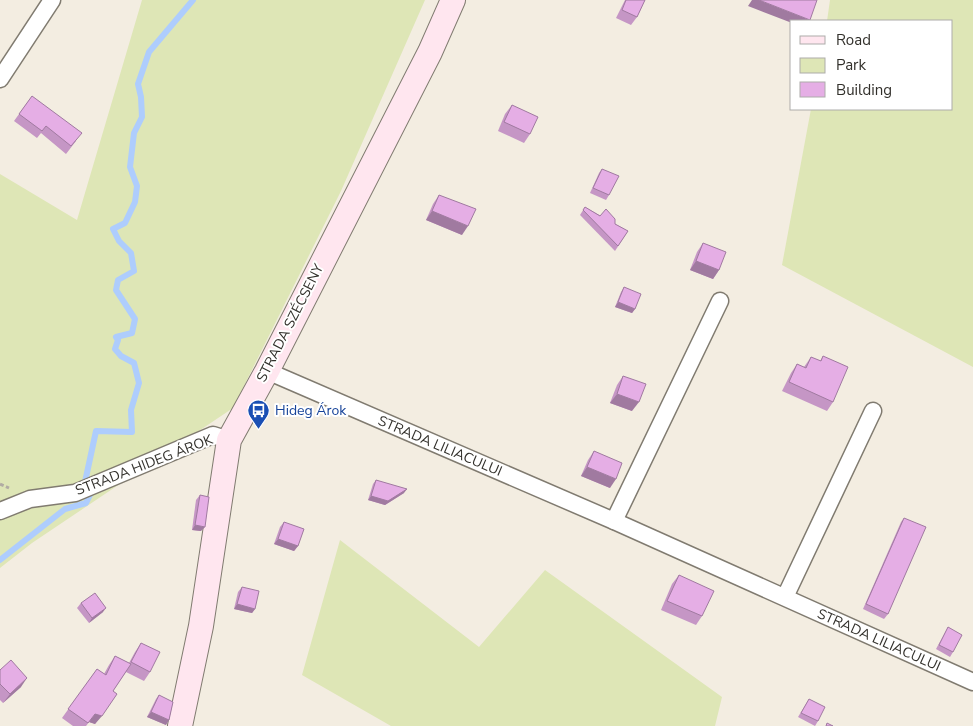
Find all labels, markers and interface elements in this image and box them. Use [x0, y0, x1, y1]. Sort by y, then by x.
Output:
legend [790, 20, 953, 110]
text: Road [836, 30, 871, 50]
text: Park [836, 55, 866, 75]
text: Building [836, 80, 892, 100]
street label: STRADA SZÉCSENY [252, 260, 328, 385]
bus stop icon: Hideg Árok [247, 398, 271, 429]
place label: Hideg Árok [275, 401, 347, 420]
street label: STRADA LILIACULUI [375, 411, 505, 481]
street label: STRADA HIDEG ÁROK [73, 430, 216, 500]
street label: STRADA LILIACULUI [814, 604, 944, 676]

